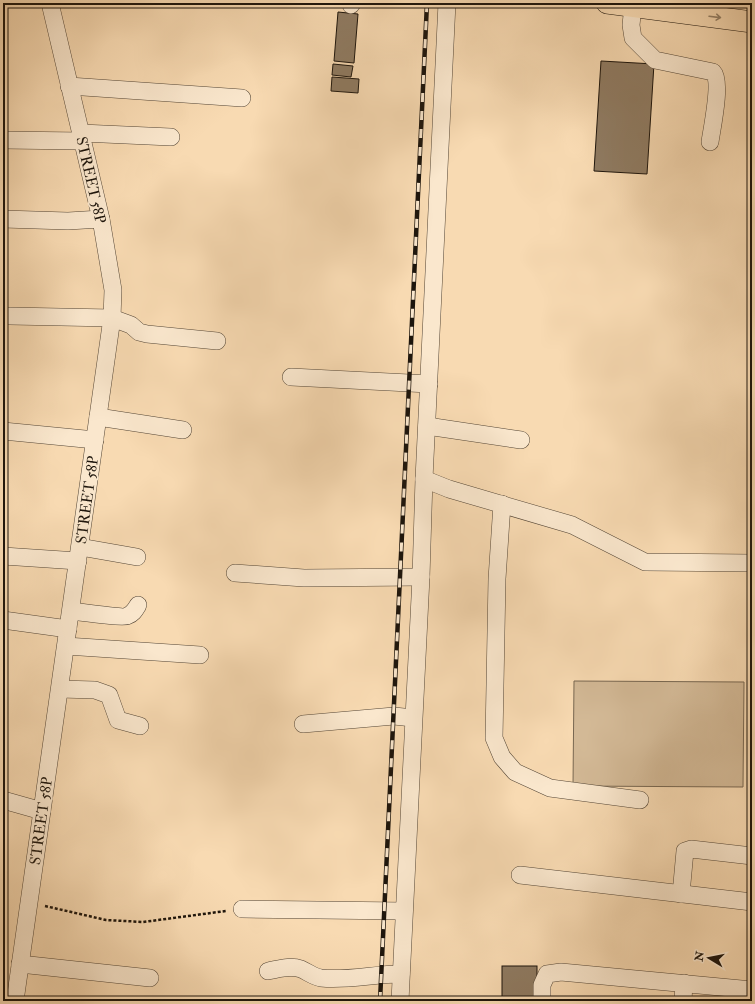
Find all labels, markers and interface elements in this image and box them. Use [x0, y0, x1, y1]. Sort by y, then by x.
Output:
one-way arrow [708, 13, 721, 21]
street label: STREET 58P [71, 135, 110, 226]
street label: STREET 58P [72, 455, 103, 545]
street label: STREET 58P [26, 776, 57, 866]
north arrow [689, 938, 729, 978]
text: N [692, 949, 707, 963]

